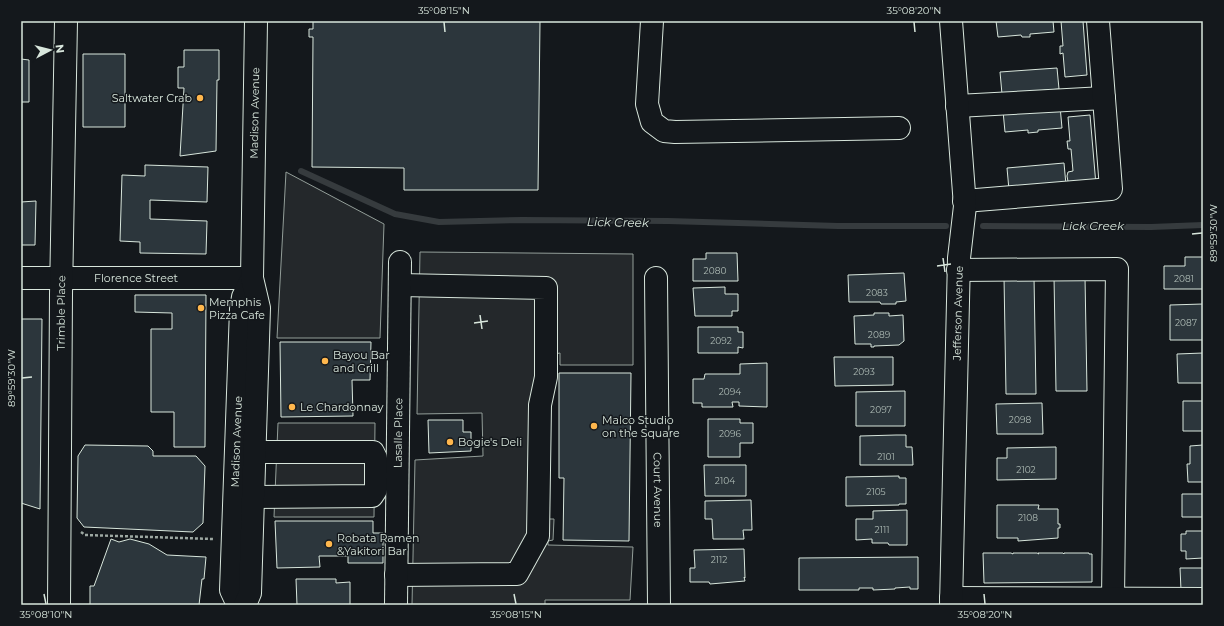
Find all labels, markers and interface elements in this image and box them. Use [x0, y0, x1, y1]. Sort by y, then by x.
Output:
text: 35°08'15"N [418, 4, 470, 17]
text: 35°08'20"N [887, 4, 941, 17]
north arrow [30, 30, 70, 70]
text: N [52, 44, 67, 54]
street label: Madison Avenue [247, 67, 262, 159]
place label: Saltwater Crab [112, 91, 192, 105]
marker: Saltwater Crab [195, 93, 205, 103]
text: 89°59'30"W [1207, 204, 1220, 262]
water label: Lick Creek [587, 214, 650, 230]
water label: Lick Creek [1062, 218, 1125, 233]
house number: 2080 [704, 265, 726, 276]
street label: Jefferson Avenue [950, 265, 966, 362]
street label: Florence Street [94, 271, 179, 285]
house number: 2081 [1174, 273, 1194, 284]
street label: Trimble Place [54, 275, 68, 351]
house number: 2083 [866, 287, 888, 298]
place label: Memphis Pizza Cafe [209, 295, 265, 322]
marker: Memphis Pizza Cafe [196, 303, 206, 313]
house number: 2087 [1175, 317, 1197, 328]
house number: 2089 [868, 329, 891, 340]
house number: 2092 [710, 335, 732, 346]
place label: Bayou Bar and Grill [333, 348, 390, 375]
text: 89°59'30"W [5, 349, 18, 407]
marker: Bayou Bar and Grill [320, 356, 330, 366]
house number: 2093 [853, 366, 875, 377]
house number: 2094 [719, 386, 741, 397]
street label: Madison Avenue [228, 395, 245, 488]
street label: Lasalle Place [391, 397, 405, 468]
place label: Le Chardonnay [300, 400, 383, 414]
marker: Le Chardonnay [287, 402, 297, 412]
house number: 2097 [870, 404, 892, 415]
place label: Malco Studio on the Square [602, 413, 680, 440]
house number: 2098 [1009, 414, 1031, 425]
marker: Malco Studio on the Square [589, 421, 599, 431]
house number: 2096 [719, 428, 742, 439]
place label: Bogie's Deli [458, 435, 522, 449]
marker: Bogie's Deli [445, 437, 455, 447]
house number: 2101 [877, 451, 895, 462]
street label: Court Avenue [651, 452, 665, 528]
house number: 2102 [1016, 464, 1036, 475]
house number: 2104 [715, 475, 735, 486]
house number: 2105 [866, 486, 886, 497]
house number: 2108 [1018, 512, 1038, 523]
house number: 2111 [875, 524, 889, 535]
place label: Robata Ramen &Yakitori Bar [337, 531, 420, 558]
marker: Robata Ramen &Yakitori Bar [324, 539, 334, 549]
house number: 2112 [711, 554, 727, 565]
text: 35°08'10"N [20, 608, 72, 621]
text: 35°08'15"N [490, 608, 542, 621]
text: 35°08'20"N [958, 608, 1012, 621]

